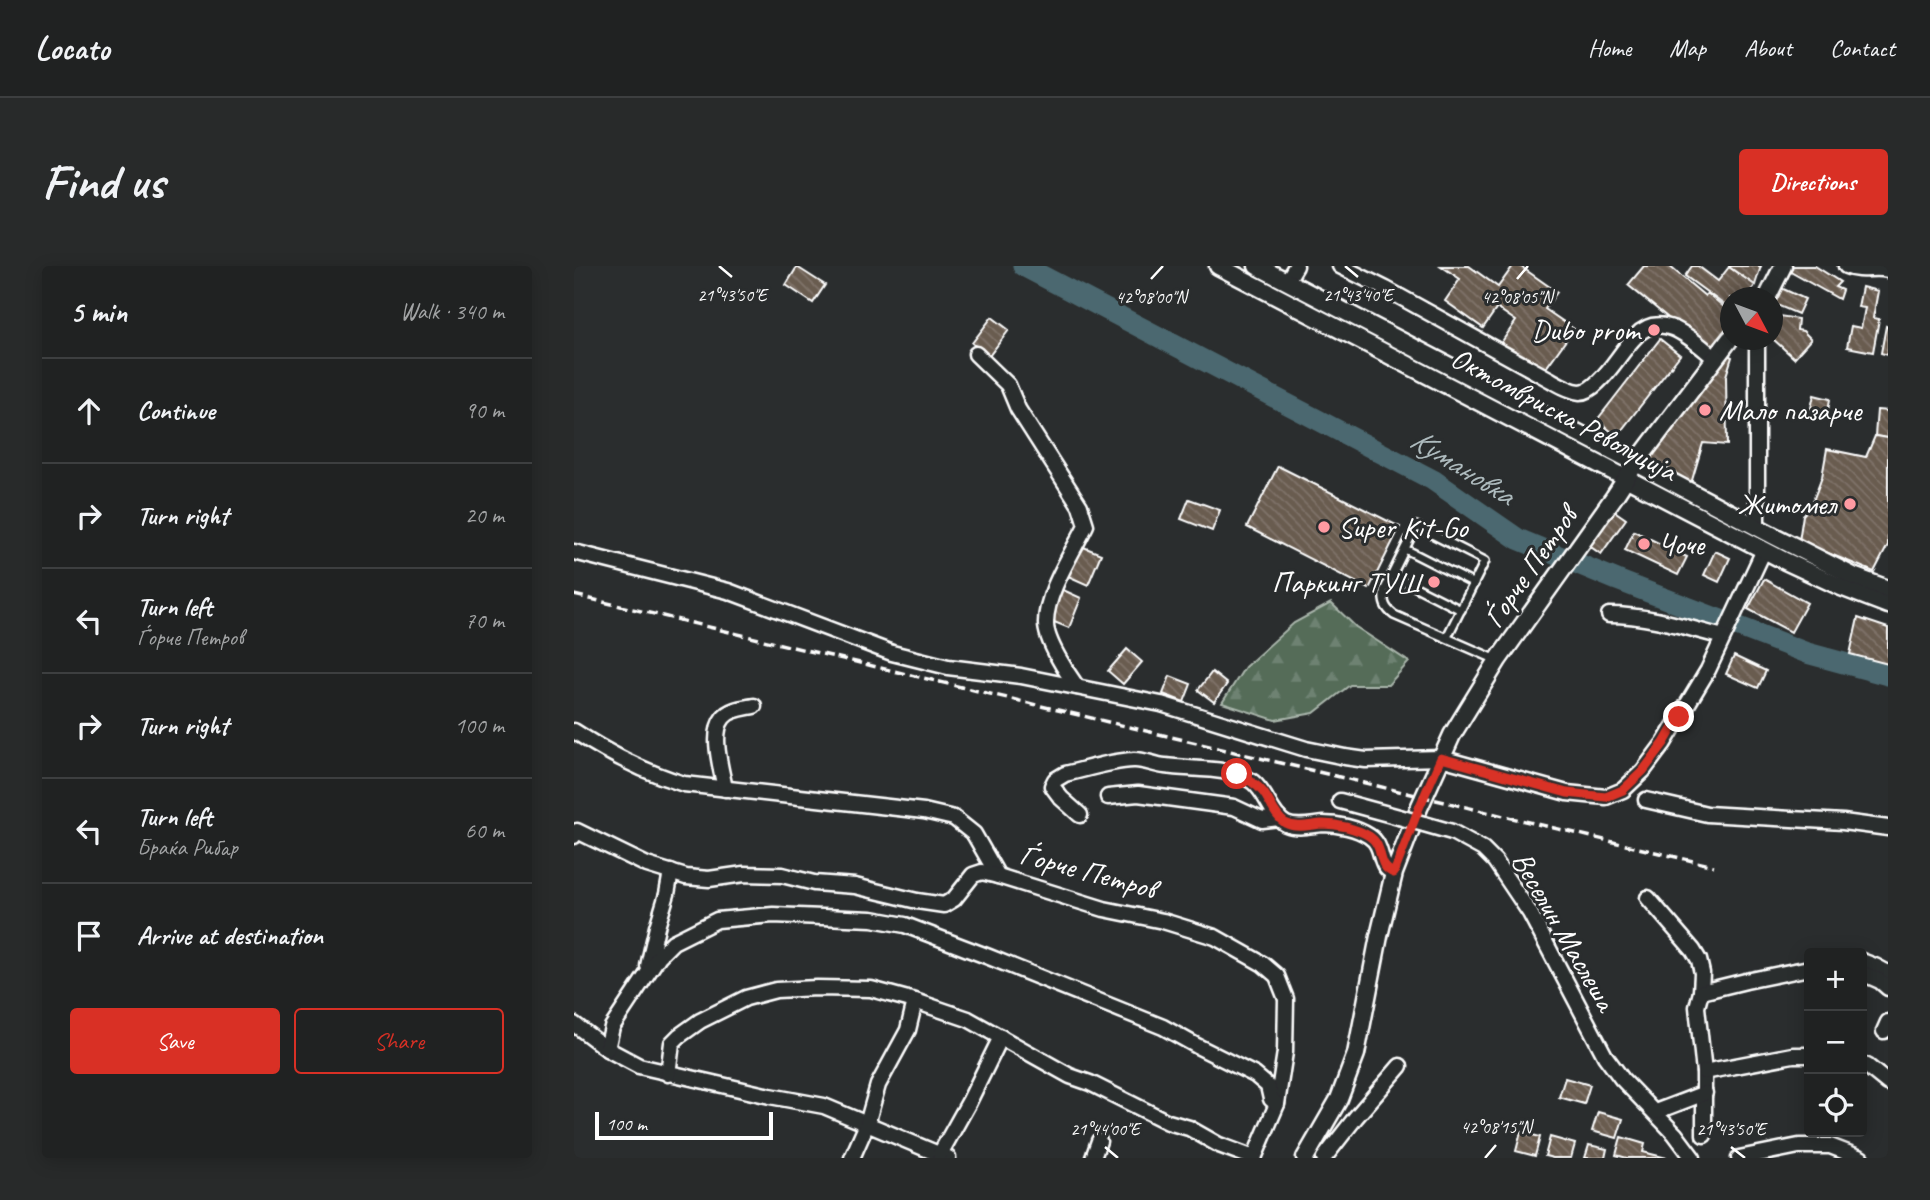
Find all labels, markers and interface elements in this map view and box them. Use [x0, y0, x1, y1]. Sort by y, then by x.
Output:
text: Locato [35, 27, 109, 69]
text: Home [1588, 33, 1631, 63]
text: Map [1669, 33, 1706, 63]
text: About [1744, 33, 1792, 63]
text: Contact [1830, 33, 1895, 63]
button: Directions [1739, 149, 1888, 215]
text: Find us [42, 151, 164, 213]
text: 21°43'50"E [697, 284, 769, 306]
text: 21°43'40"E [1323, 284, 1395, 306]
text: 42°08'00"N [1116, 286, 1190, 308]
text: 42°08'05"N [1482, 286, 1556, 308]
north arrow [1720, 287, 1783, 350]
text: 5 min [70, 293, 127, 331]
text: Walk · 340 m [400, 297, 504, 326]
place label: Dubo prom [1531, 311, 1642, 349]
marker: Dubo prom [1646, 322, 1662, 338]
street label: Октомвриска Револуција [1445, 338, 1685, 490]
place label: Мало пазарче [1719, 391, 1863, 429]
icon: ahead [70, 392, 108, 430]
text: Continue [137, 394, 215, 427]
text: 90 m [465, 396, 504, 425]
marker: Мало пазарче [1697, 402, 1713, 418]
water label: Кумановка [1403, 419, 1525, 516]
place label: Житомел [1737, 485, 1838, 523]
street label: Ѓорче Петров [1475, 495, 1588, 635]
marker: Житомел [1842, 496, 1858, 512]
icon: right [70, 497, 108, 535]
text: Turn right [137, 499, 228, 532]
text: 20 m [465, 501, 504, 530]
place label: Super Kit-Go [1338, 508, 1469, 546]
marker: Super Kit-Go [1316, 519, 1332, 535]
place label: Чоче [1658, 525, 1706, 563]
marker: Чоче [1636, 536, 1652, 552]
place label: Паркинг ТУШ [1272, 563, 1424, 601]
marker: Паркинг ТУШ [1426, 574, 1442, 590]
text: Turn left [137, 590, 212, 623]
icon: left [70, 602, 108, 640]
text: 70 m [465, 606, 504, 635]
text: Ѓорче Петров [137, 623, 244, 652]
route end [1663, 701, 1694, 732]
icon: right [70, 707, 108, 745]
text: Turn right [137, 709, 228, 742]
text: 100 m [455, 711, 504, 740]
route start [1221, 758, 1252, 789]
text: Turn left [137, 800, 212, 833]
icon: left [70, 812, 108, 850]
text: 60 m [465, 816, 504, 845]
text: Браќа Рибар [137, 833, 238, 862]
street label: Ѓорче Петров [1016, 835, 1165, 909]
street label: Веселин Маслеша [1503, 845, 1626, 1020]
icon: arrive [70, 917, 108, 955]
text: Arrive at destination [137, 919, 323, 952]
map controls [1804, 948, 1867, 1137]
button: + [1804, 948, 1867, 1011]
button: Save [70, 1008, 280, 1074]
button: Share [294, 1008, 504, 1074]
button: − [1804, 1011, 1867, 1074]
button: locate [1804, 1074, 1867, 1137]
scale bar [595, 1109, 774, 1141]
text: 100 m [606, 1112, 647, 1136]
text: 42°08'15"N [1461, 1116, 1535, 1138]
text: 21°44'00"E [1070, 1118, 1142, 1140]
text: 21°43'50"E [1696, 1118, 1768, 1140]

